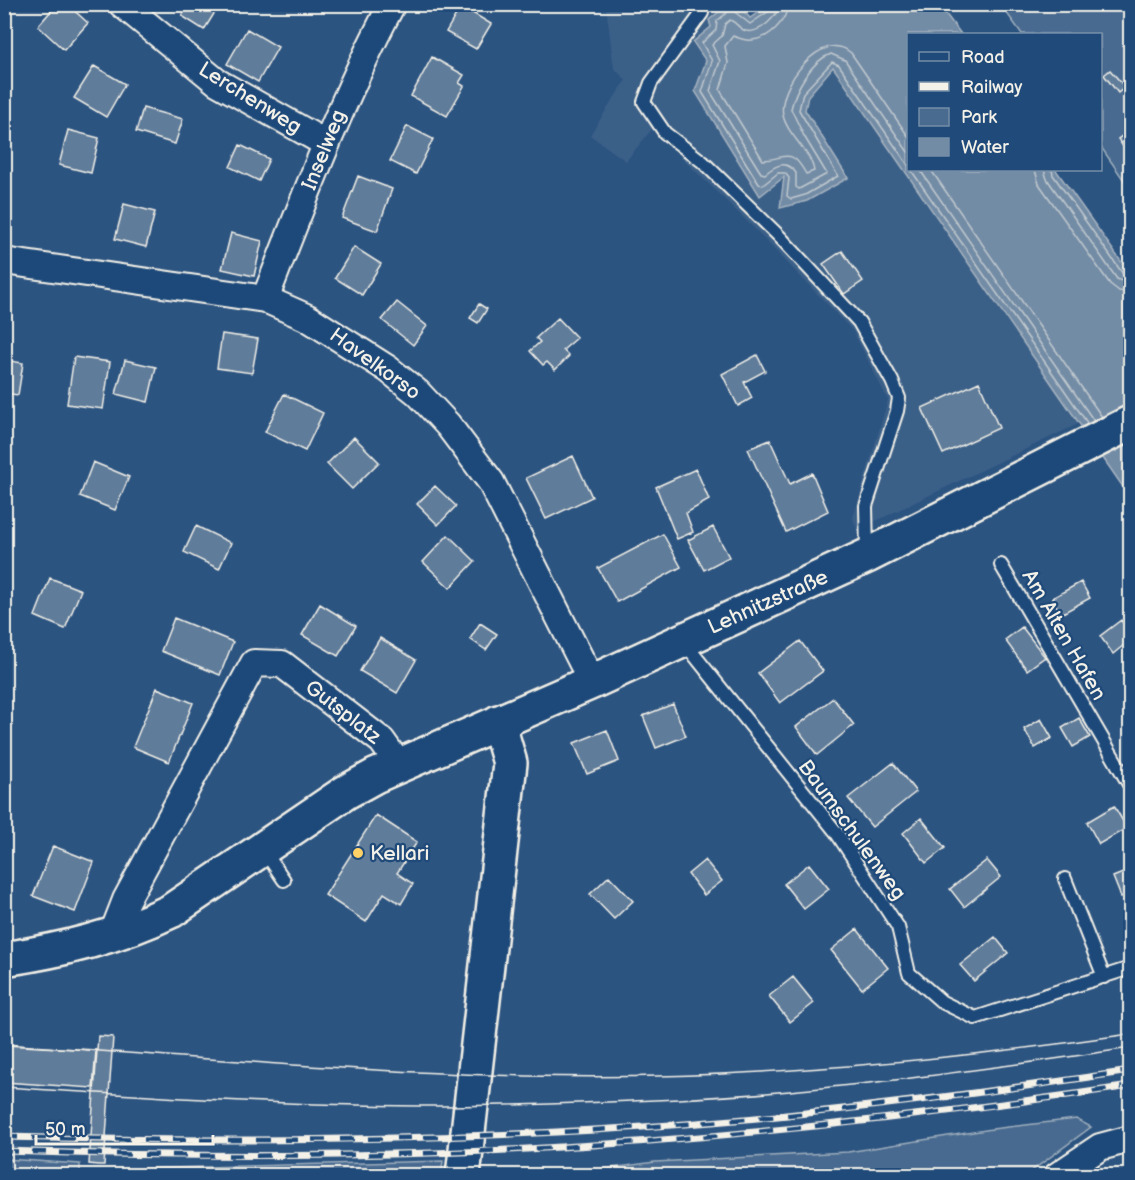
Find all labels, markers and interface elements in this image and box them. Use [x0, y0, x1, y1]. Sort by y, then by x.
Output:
legend [907, 33, 1102, 171]
text: Road [961, 47, 1005, 68]
street label: Lerchenweg [194, 57, 306, 139]
text: Railway [961, 77, 1023, 98]
street label: Inselweg [297, 106, 351, 194]
text: Park [961, 107, 997, 128]
text: Water [961, 137, 1009, 158]
street label: Havelkorso [325, 323, 425, 405]
street label: Lehnitzstraße [704, 564, 832, 640]
street label: Am Alten Hafen [1017, 565, 1111, 705]
street label: Gutsplatz [300, 675, 387, 750]
street label: Baumschulenweg [793, 755, 911, 905]
place label: Kellari [370, 841, 429, 866]
marker: Kellari [351, 846, 365, 860]
scale bar [36, 1108, 213, 1146]
text: 50 m [45, 1119, 86, 1140]

